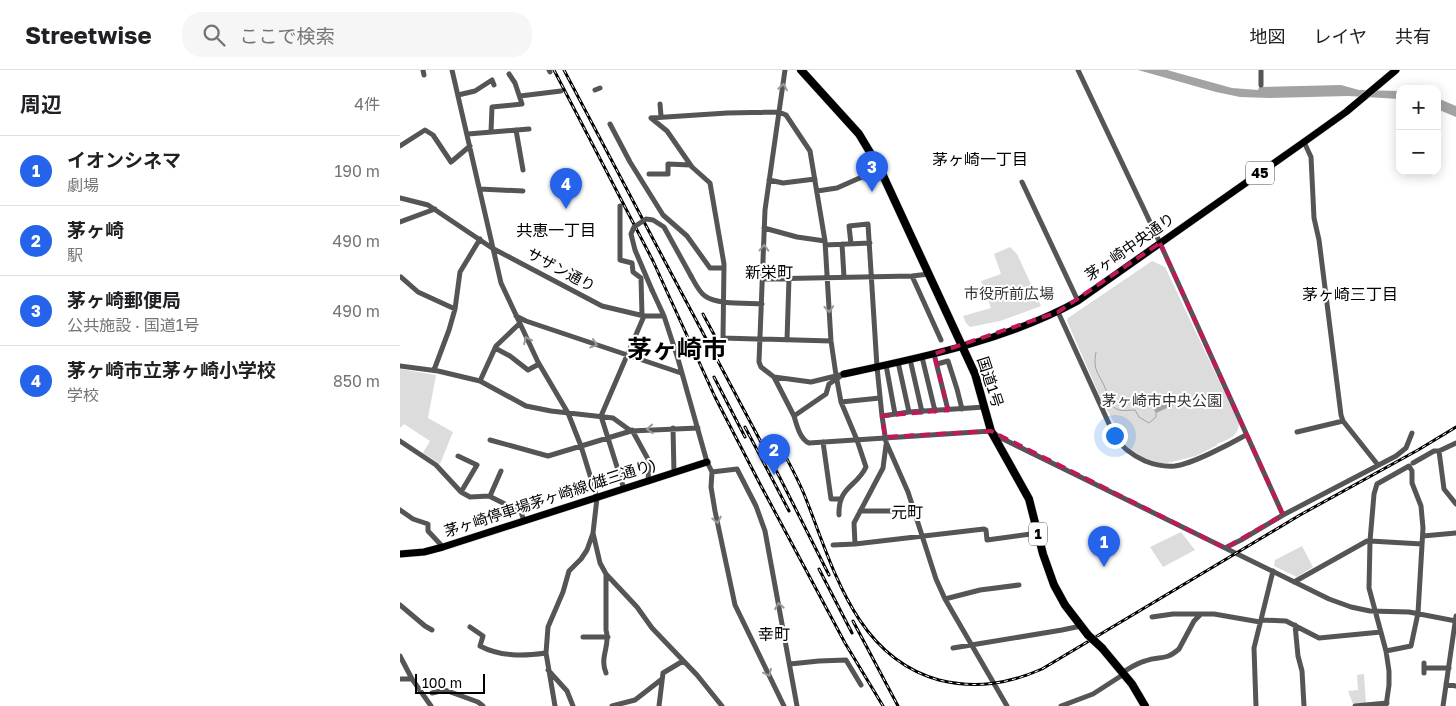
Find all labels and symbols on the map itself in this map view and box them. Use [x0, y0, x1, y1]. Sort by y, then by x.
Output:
one-way arrow [777, 83, 788, 91]
district label: 茅ヶ崎一丁目 [932, 149, 1028, 169]
pin: 3 [856, 151, 888, 192]
road number: 45 [1246, 162, 1274, 185]
pin: 4 [550, 168, 582, 209]
street label: 茅ヶ崎中央通り [1081, 209, 1178, 284]
district label: 共恵一丁目 [516, 220, 596, 240]
street label: サザン通り [524, 244, 599, 295]
one-way arrow [759, 244, 769, 252]
district label: 新栄町 [745, 262, 793, 282]
park label: 市役所前広場 [964, 284, 1054, 302]
district label: 茅ヶ崎三丁目 [1302, 284, 1398, 304]
one-way arrow [823, 305, 834, 313]
district label: 茅ヶ崎市 [627, 333, 727, 364]
one-way arrow [523, 336, 533, 345]
one-way arrow [590, 338, 598, 348]
street label: 国道1号 [974, 354, 1008, 409]
park label: 茅ヶ崎市中央公園 [1102, 391, 1222, 409]
one-way arrow [645, 423, 653, 434]
your location [1102, 423, 1128, 449]
pin: 2 [758, 434, 790, 475]
street label: 茅ヶ崎停車場茅ヶ崎線(雄三通り) [442, 454, 658, 540]
district label: 元町 [891, 502, 923, 522]
one-way arrow [711, 516, 722, 525]
road number: 1 [1029, 522, 1047, 546]
pin: 1 [1088, 526, 1120, 567]
one-way arrow [775, 602, 785, 611]
district label: 幸町 [758, 624, 790, 644]
one-way arrow [762, 668, 772, 677]
scale bar [415, 671, 485, 694]

